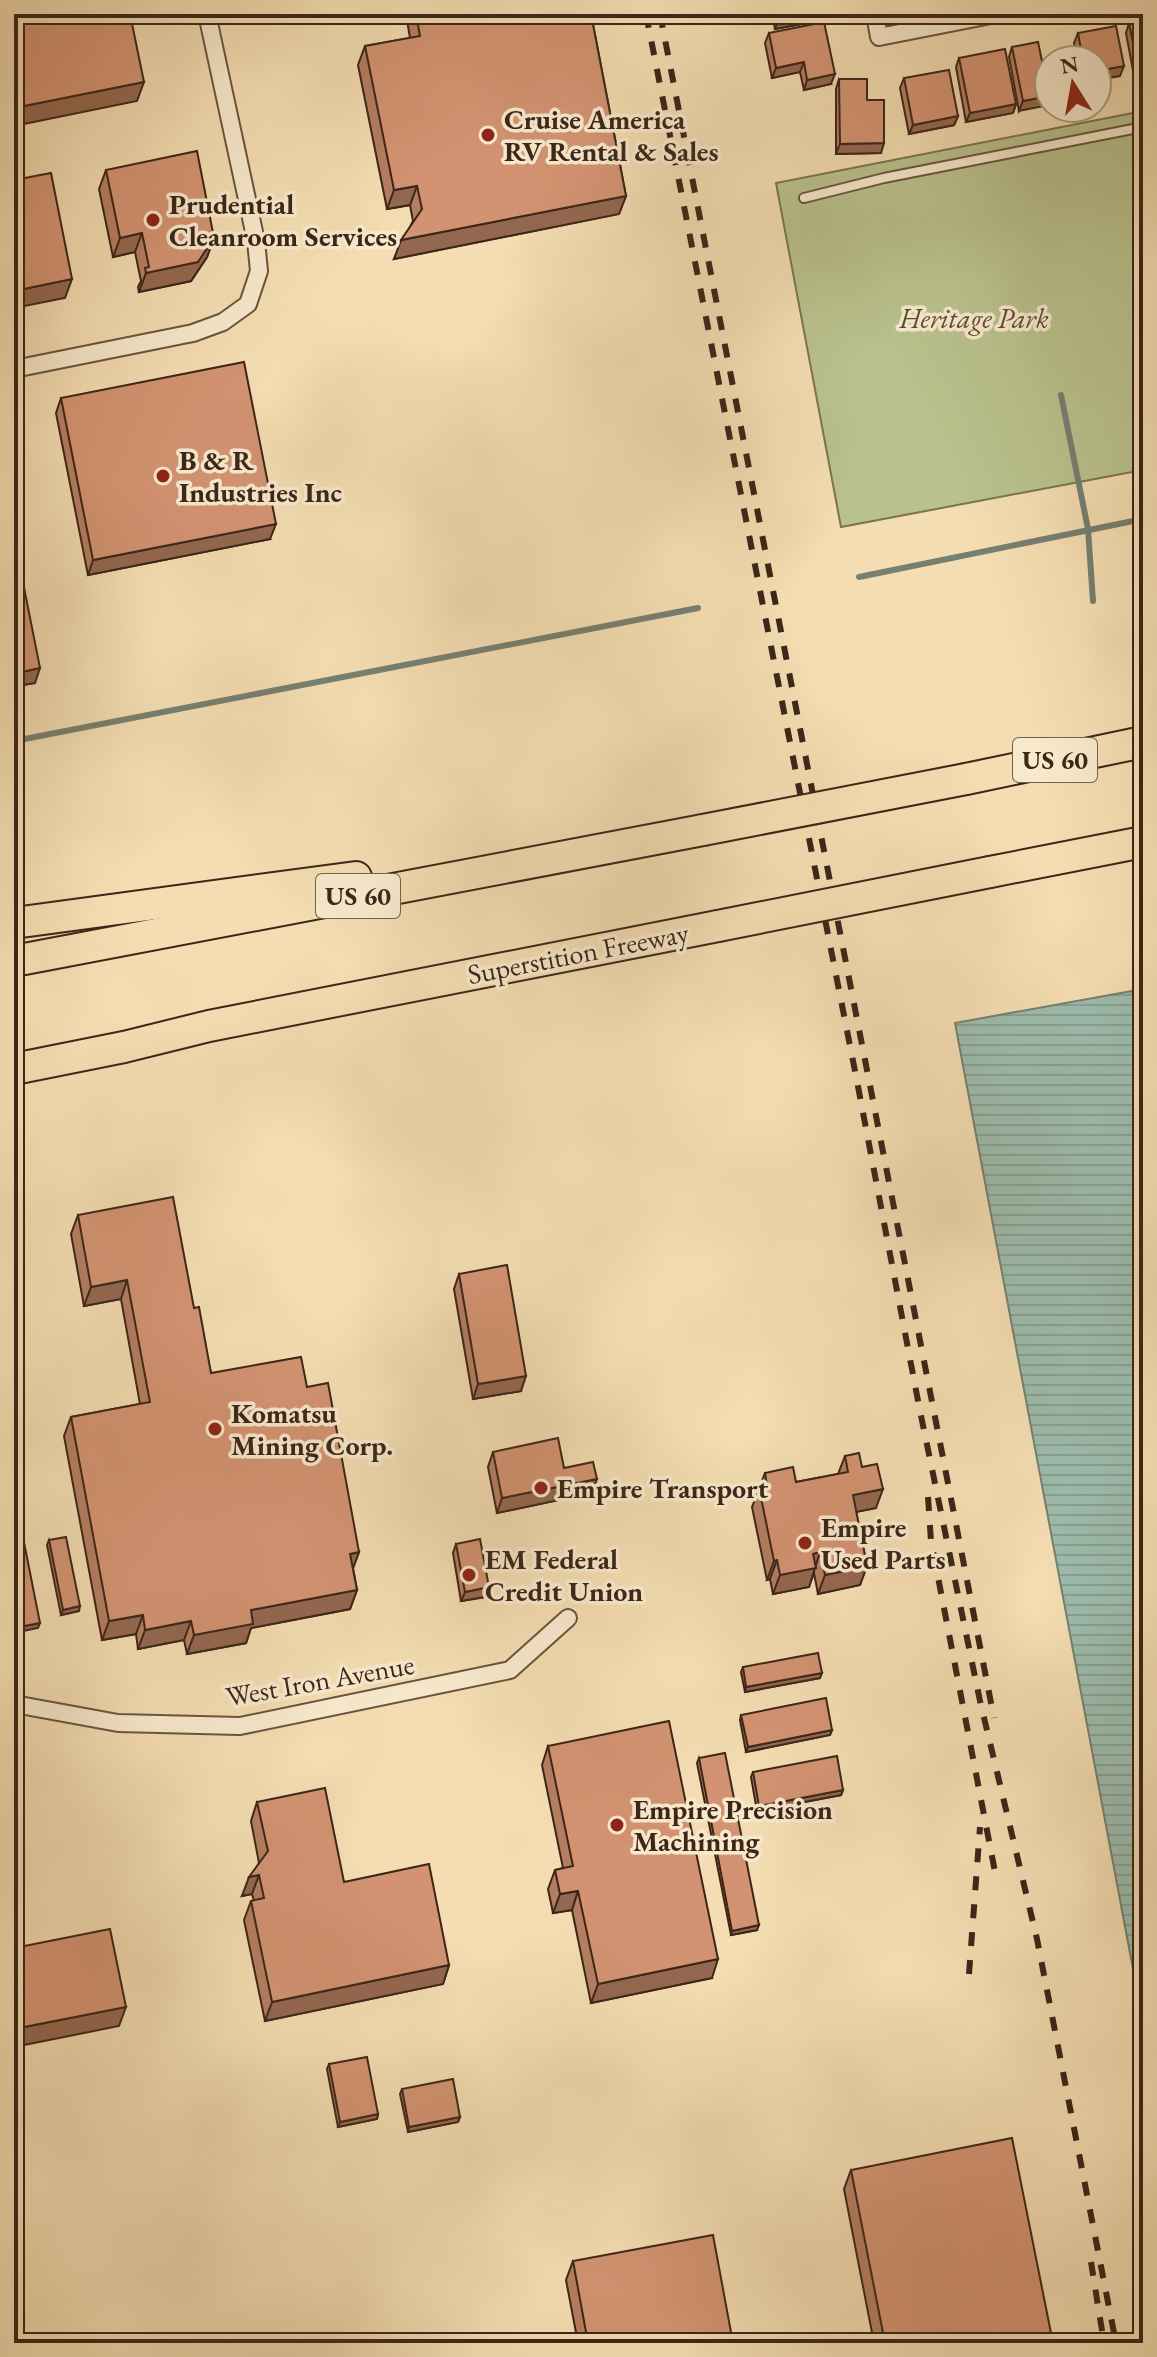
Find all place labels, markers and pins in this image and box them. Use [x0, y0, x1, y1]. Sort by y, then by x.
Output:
place label: Cruise America RV Rental & Sales [504, 101, 719, 169]
marker: Cruise America RV Rental & Sales [479, 126, 497, 144]
place label: Prudential Cleanroom Services [169, 186, 397, 254]
marker: Prudential Cleanroom Services [144, 211, 162, 229]
place label: B & R Industries Inc [179, 442, 342, 510]
marker: B & R Industries Inc [154, 467, 172, 485]
place label: Komatsu Mining Corp. [231, 1395, 393, 1463]
marker: Komatsu Mining Corp. [206, 1420, 224, 1438]
place label: Empire Transport [557, 1470, 769, 1506]
marker: Empire Transport [532, 1479, 550, 1497]
place label: Empire Used Parts [821, 1509, 946, 1577]
marker: Empire Used Parts [796, 1534, 814, 1552]
place label: EM Federal Credit Union [485, 1541, 643, 1609]
marker: EM Federal Credit Union [460, 1566, 478, 1584]
place label: Empire Precision Machining [633, 1791, 833, 1859]
marker: Empire Precision Machining [608, 1816, 626, 1834]

